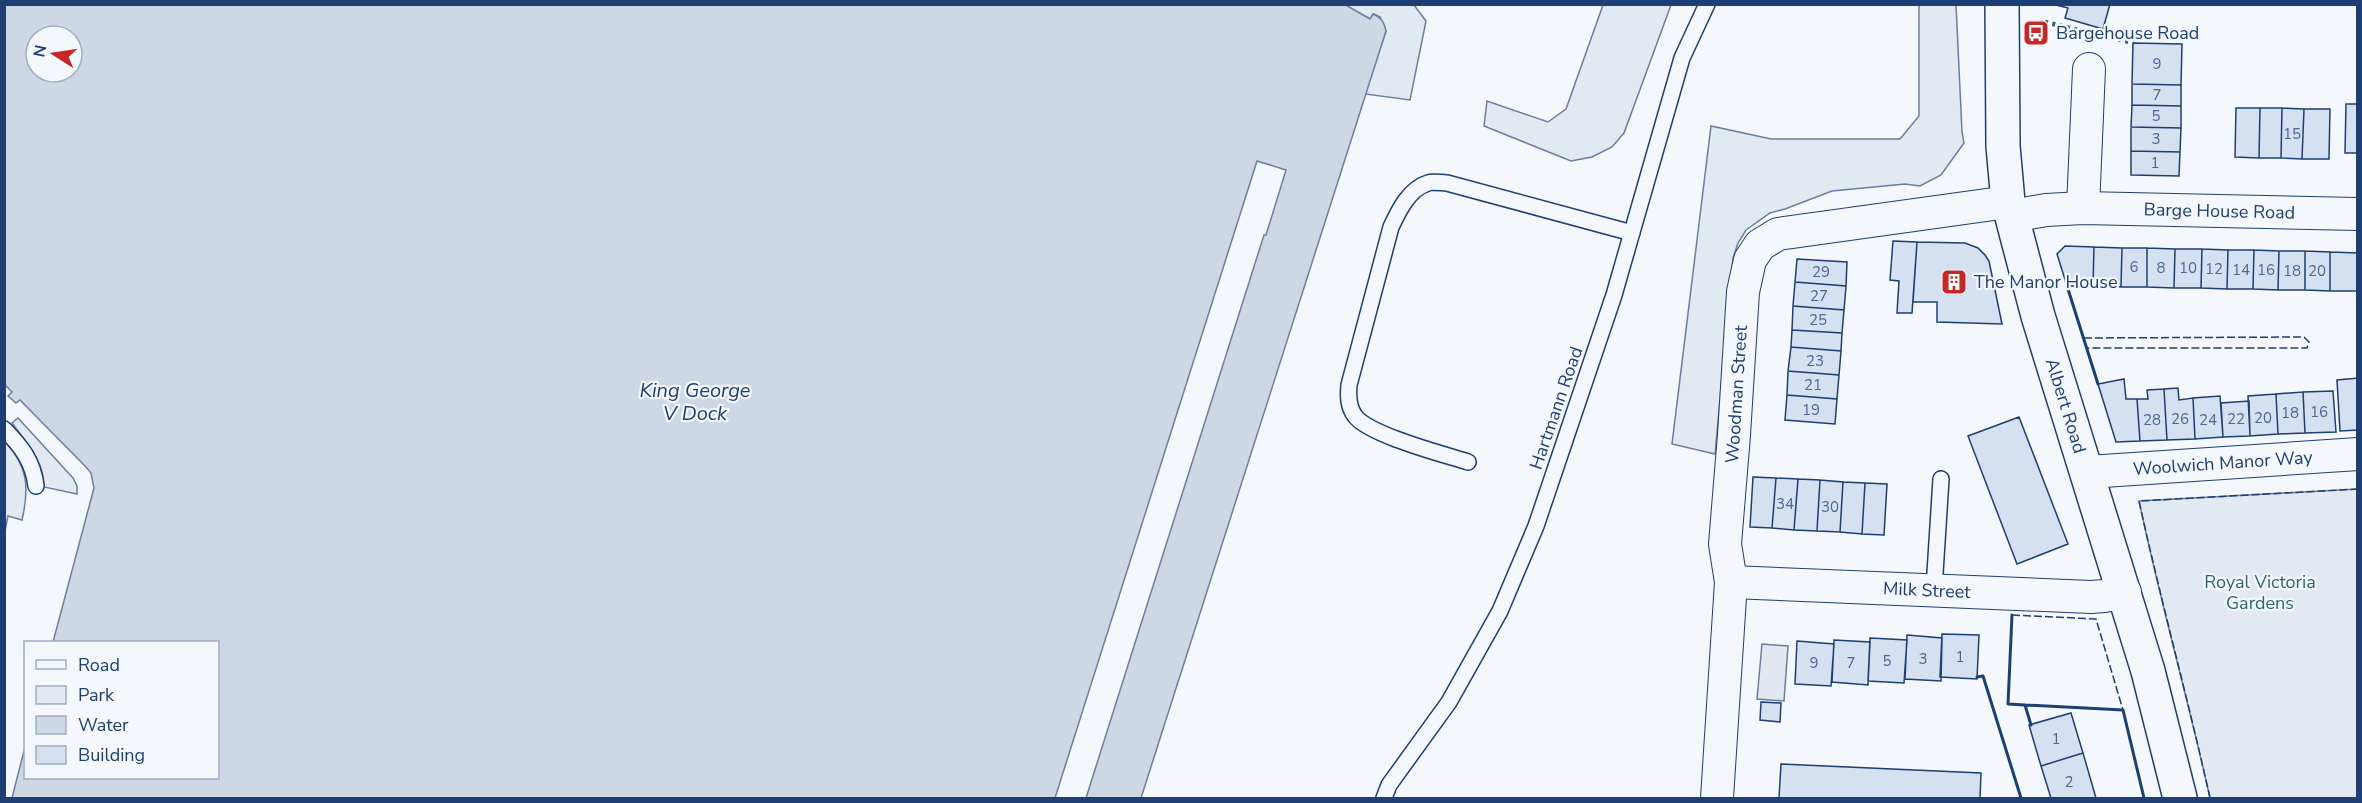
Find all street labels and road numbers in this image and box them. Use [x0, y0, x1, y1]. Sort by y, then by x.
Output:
street label: Barge House Road [2143, 197, 2295, 225]
street label: Woodman Street [1720, 324, 1753, 464]
street label: Hartmann Road [1524, 343, 1588, 473]
street label: Albert Road [2040, 355, 2092, 456]
street label: Woolwich Manor Way [2132, 445, 2314, 481]
street label: Milk Street [1883, 576, 1972, 604]

